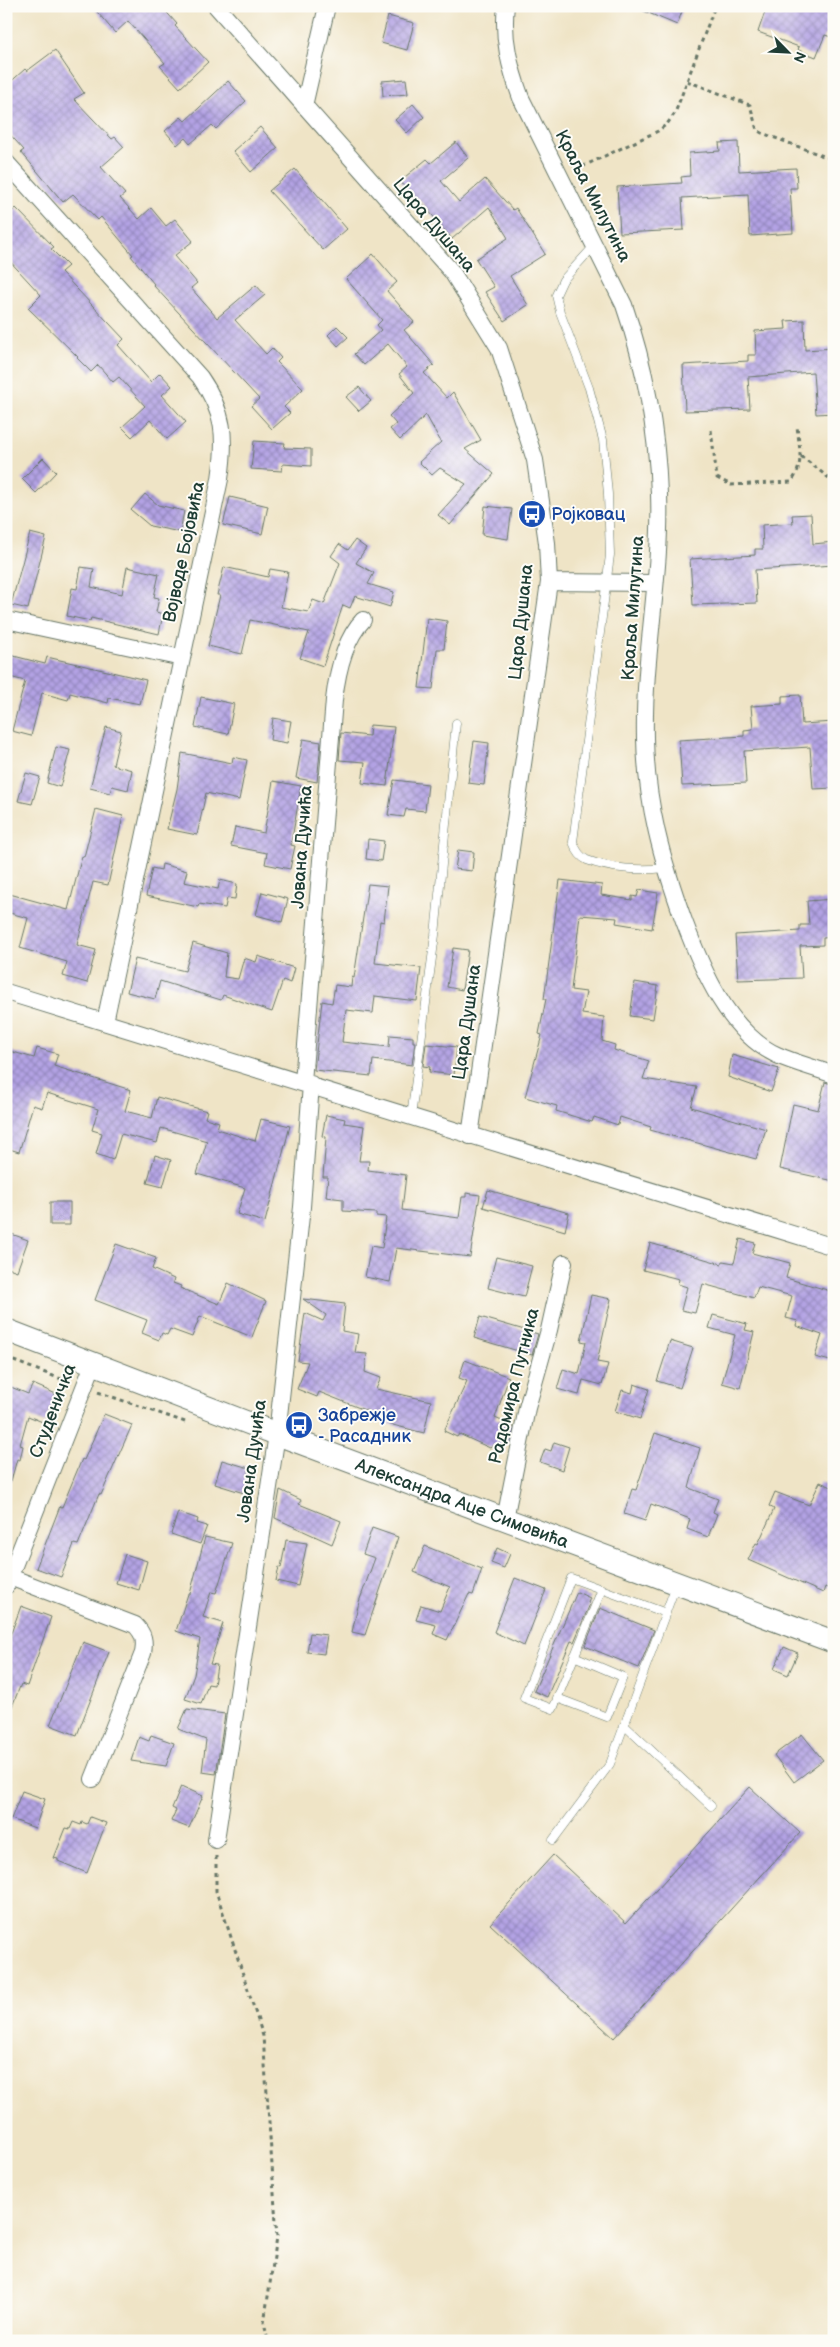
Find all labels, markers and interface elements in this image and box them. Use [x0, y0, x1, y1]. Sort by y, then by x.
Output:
north arrow [762, 28, 812, 78]
text: N [790, 49, 809, 65]
street label: Краља Милутина [551, 126, 636, 266]
street label: Цара Душана [389, 174, 480, 277]
street label: Војводе Бојовића [159, 479, 209, 624]
bus stop icon: Ројковац [517, 499, 547, 529]
place label: Ројковац [551, 504, 626, 525]
street label: Краља Милутина [617, 534, 649, 681]
street label: Цара Душана [504, 563, 538, 681]
street label: Јована Дучића [287, 784, 317, 909]
street label: Цара Душана [448, 963, 486, 1081]
street label: Радомира Путника [484, 1305, 544, 1466]
street label: Студеничка [25, 1361, 81, 1461]
street label: Јована Дучића [233, 1398, 271, 1524]
place label: Забрежје - Расадник [318, 1405, 411, 1447]
bus stop icon: Забрежје - Расадник [284, 1410, 314, 1440]
street label: Александра Аце Симовића [352, 1453, 572, 1553]

